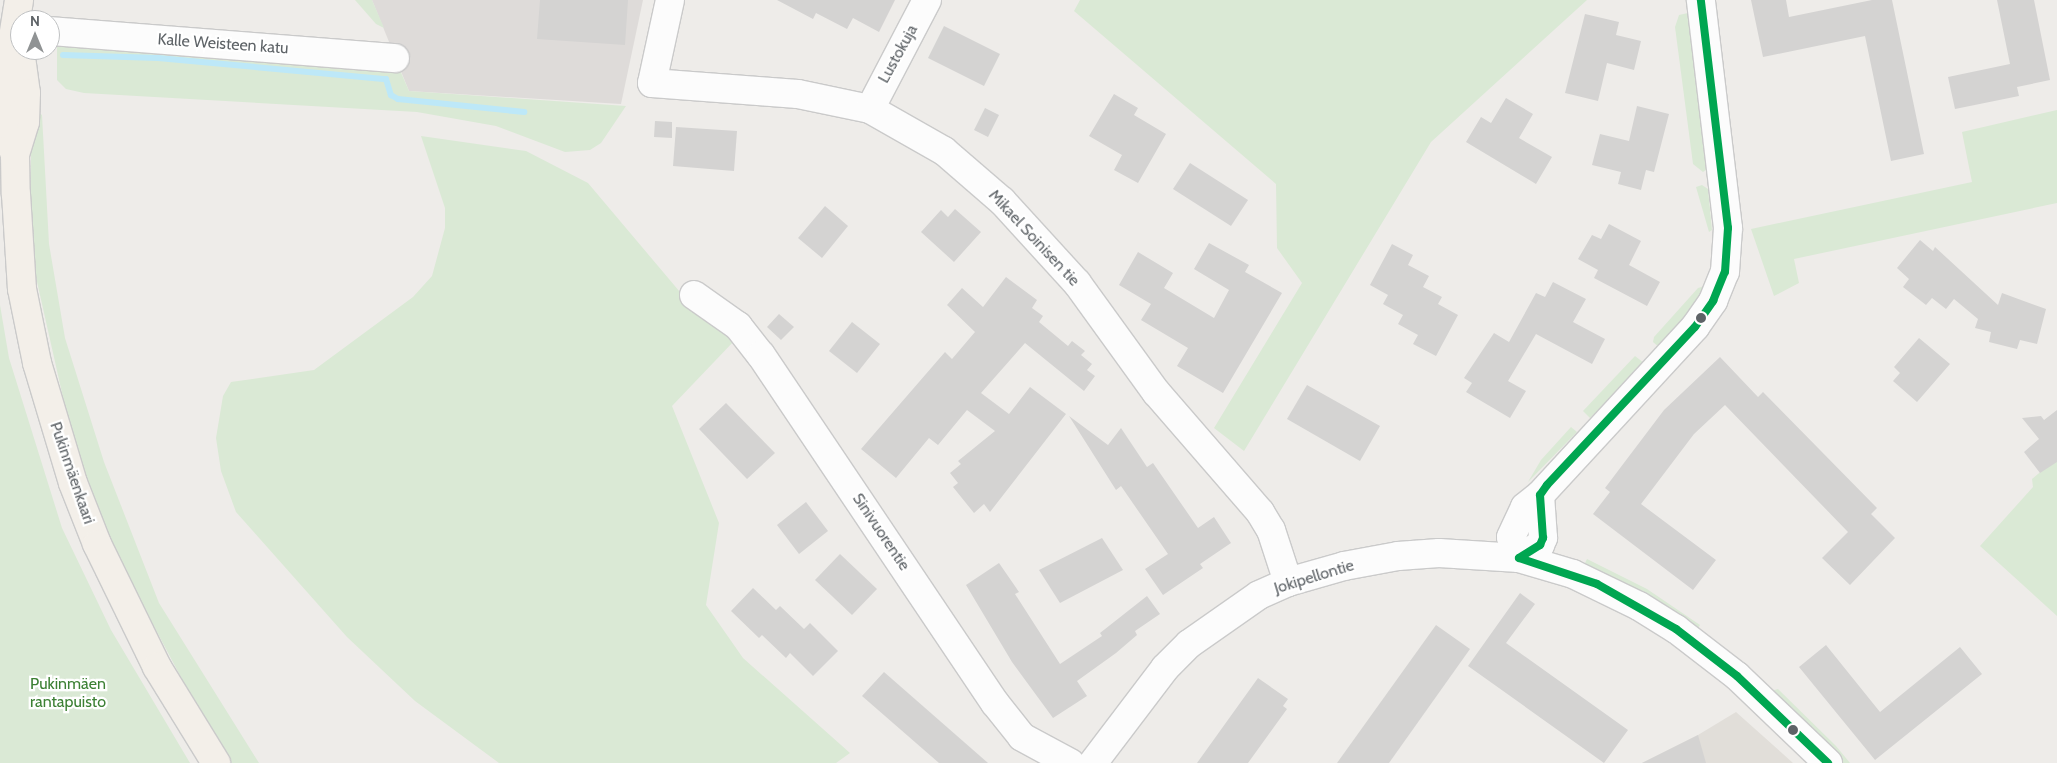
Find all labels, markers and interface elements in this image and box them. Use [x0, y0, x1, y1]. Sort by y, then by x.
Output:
north arrow [10, 10, 60, 60]
text: N [30, 12, 40, 30]
street label: Lustokuja [874, 22, 922, 86]
street label: Kalle Weisteen katu [157, 30, 289, 58]
street label: Mikael Soinisen tie [984, 186, 1084, 290]
unlabelled marker [1696, 313, 1706, 323]
street label: Pukinmäenkaari [46, 419, 98, 527]
street label: Sinivuorentie [848, 490, 914, 574]
street label: Jokipellontie [1272, 556, 1356, 598]
park label: Pukinmäen rantapuisto [30, 674, 106, 712]
unlabelled marker [1788, 725, 1798, 735]

